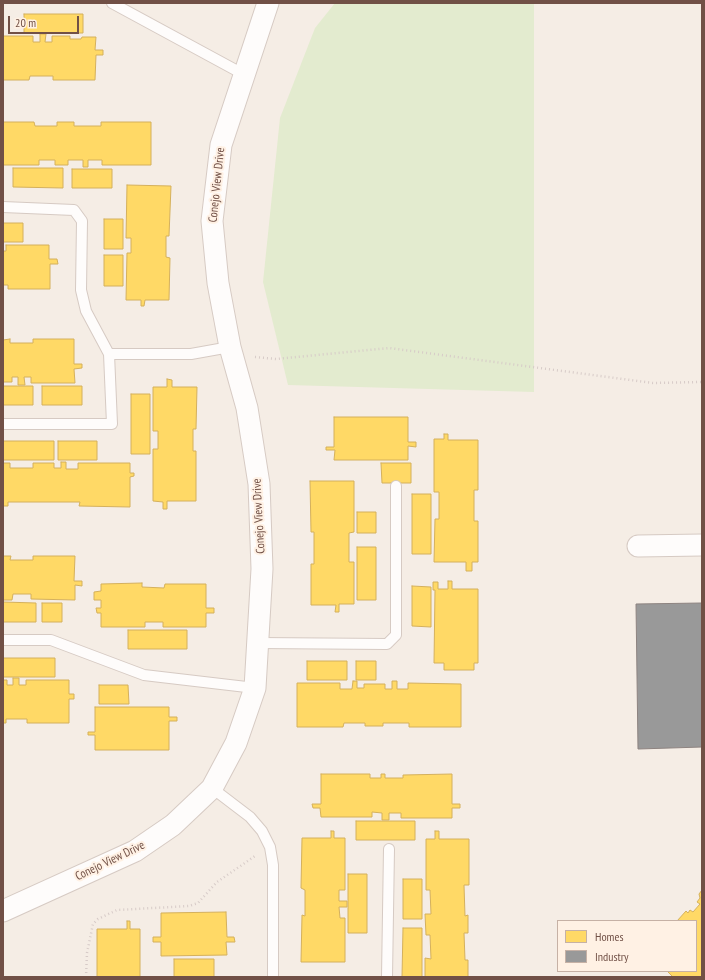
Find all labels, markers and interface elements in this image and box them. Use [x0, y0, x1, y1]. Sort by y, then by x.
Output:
scale bar [10, 8, 81, 34]
text: 20 m [15, 15, 36, 30]
street label: Conejo View Drive [206, 147, 228, 223]
street label: Conejo View Drive [250, 478, 268, 554]
street label: Conejo View Drive [73, 838, 147, 884]
legend [557, 920, 697, 972]
text: Homes [595, 929, 623, 944]
text: Industry [595, 949, 629, 964]

